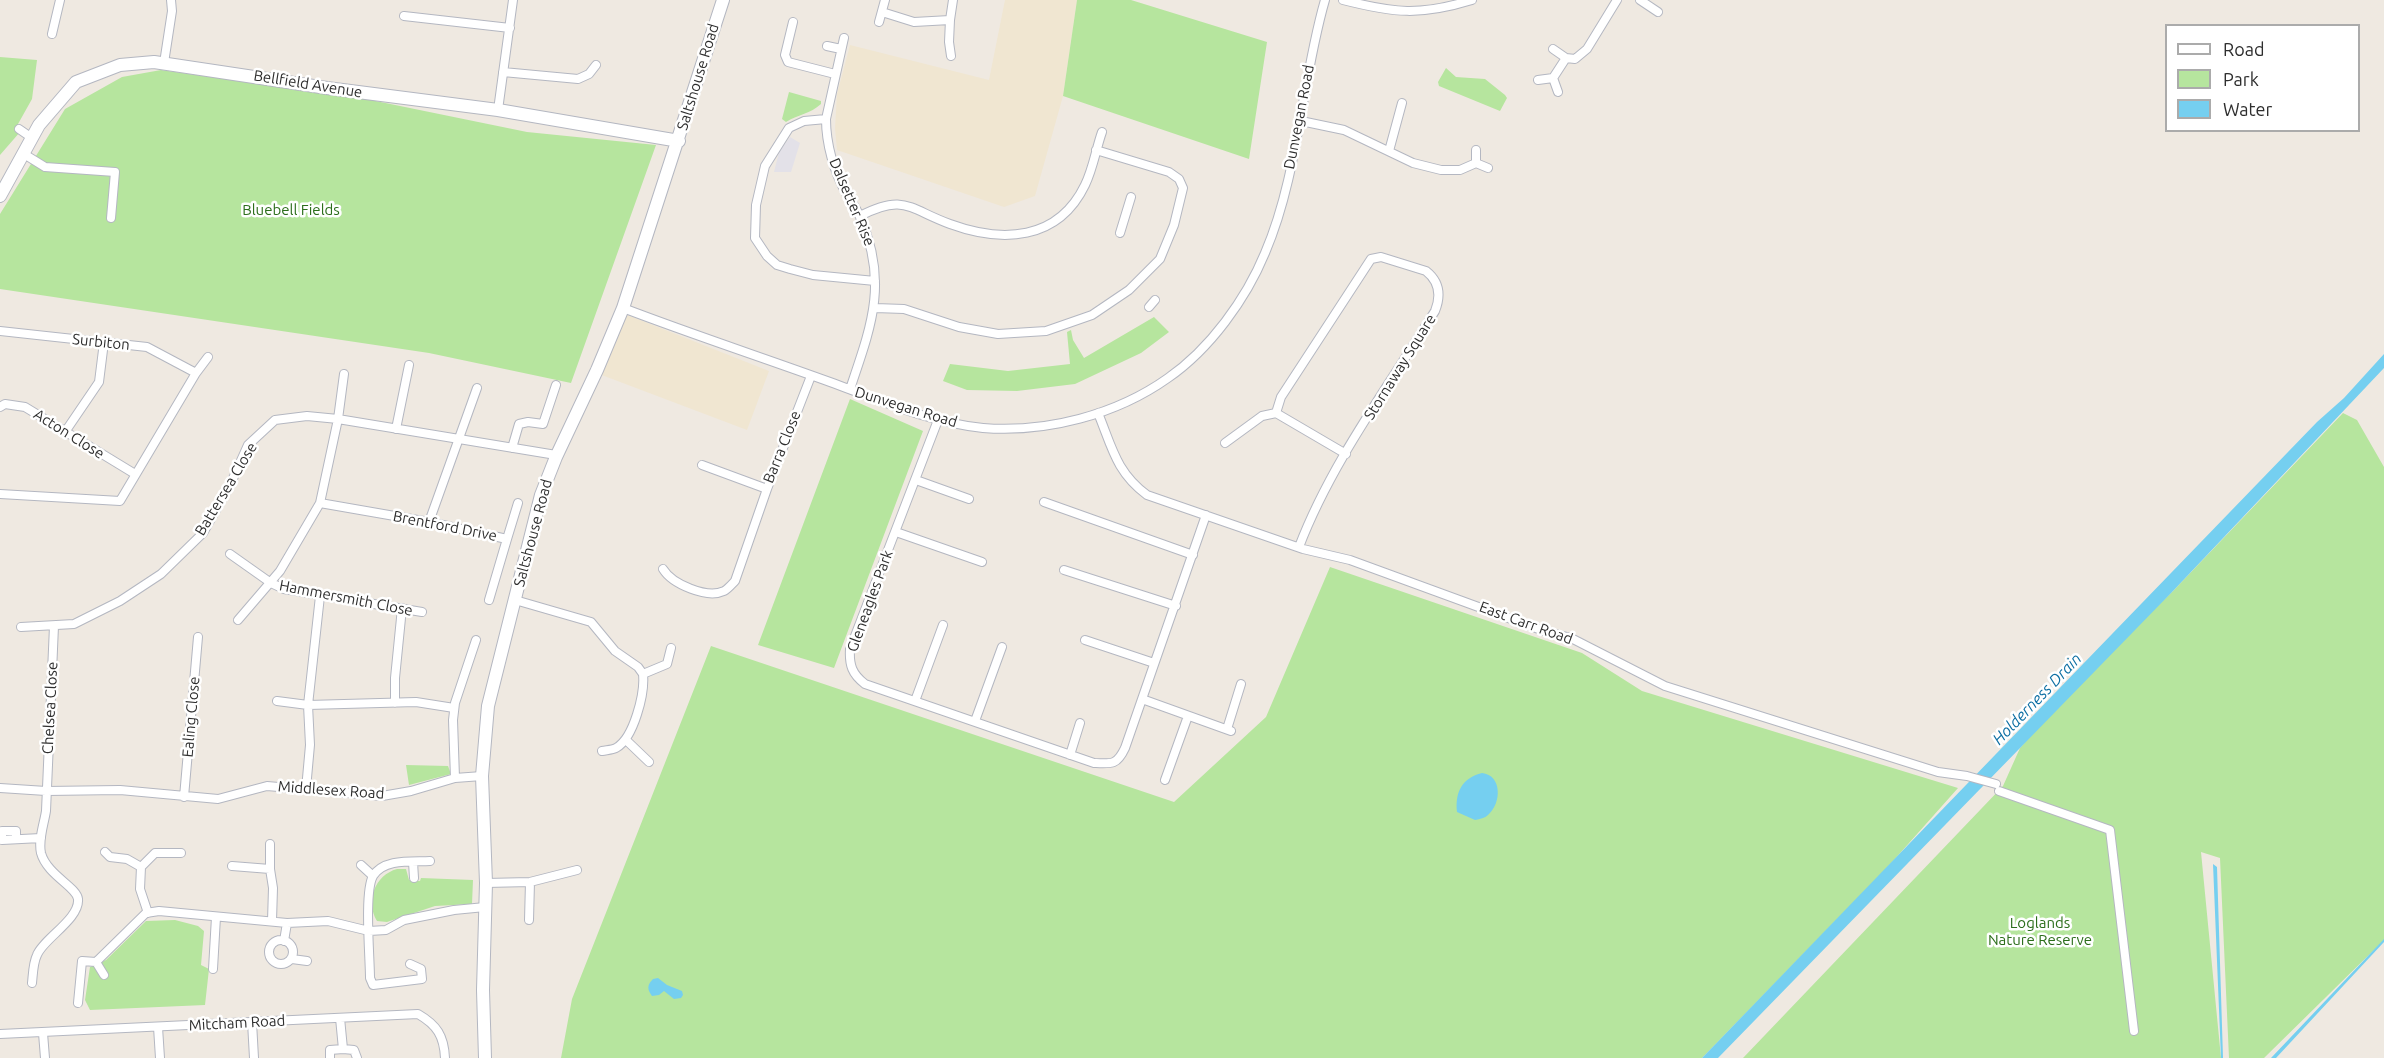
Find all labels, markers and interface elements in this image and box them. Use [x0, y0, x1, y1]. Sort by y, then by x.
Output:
street label: Saltshouse Road [673, 21, 723, 133]
legend [2165, 24, 2360, 132]
text: Road [2223, 39, 2265, 59]
street label: Dunvegan Road [1280, 63, 1318, 171]
street label: Bellfield Avenue [252, 67, 364, 101]
text: Park [2223, 69, 2259, 89]
text: Water [2223, 99, 2272, 119]
street label: Dalsetter Rise [825, 155, 879, 249]
park label: Bluebell Fields [242, 201, 340, 219]
street label: Stornaway Square [1360, 311, 1440, 423]
street label: Surbiton [71, 330, 131, 354]
street label: Dunvegan Road [853, 383, 959, 431]
street label: Acton Close [30, 405, 108, 463]
street label: Barra Close [759, 408, 805, 486]
street label: Battersea Close [191, 439, 261, 539]
street label: Saltshouse Road [510, 477, 556, 589]
street label: Brentford Drive [391, 507, 499, 545]
street label: Gleneagles Park [843, 548, 897, 654]
street label: Hammersmith Close [278, 576, 414, 620]
street label: East Carr Road [1477, 598, 1575, 648]
water label: Holderness Drain [1988, 649, 2086, 749]
street label: Chelsea Close [39, 661, 61, 755]
street label: Ealing Close [179, 676, 203, 758]
street label: Middlesex Road [277, 777, 385, 803]
park label: Loglands Nature Reserve [1988, 914, 2092, 949]
street label: Mitcham Road [188, 1011, 286, 1035]

